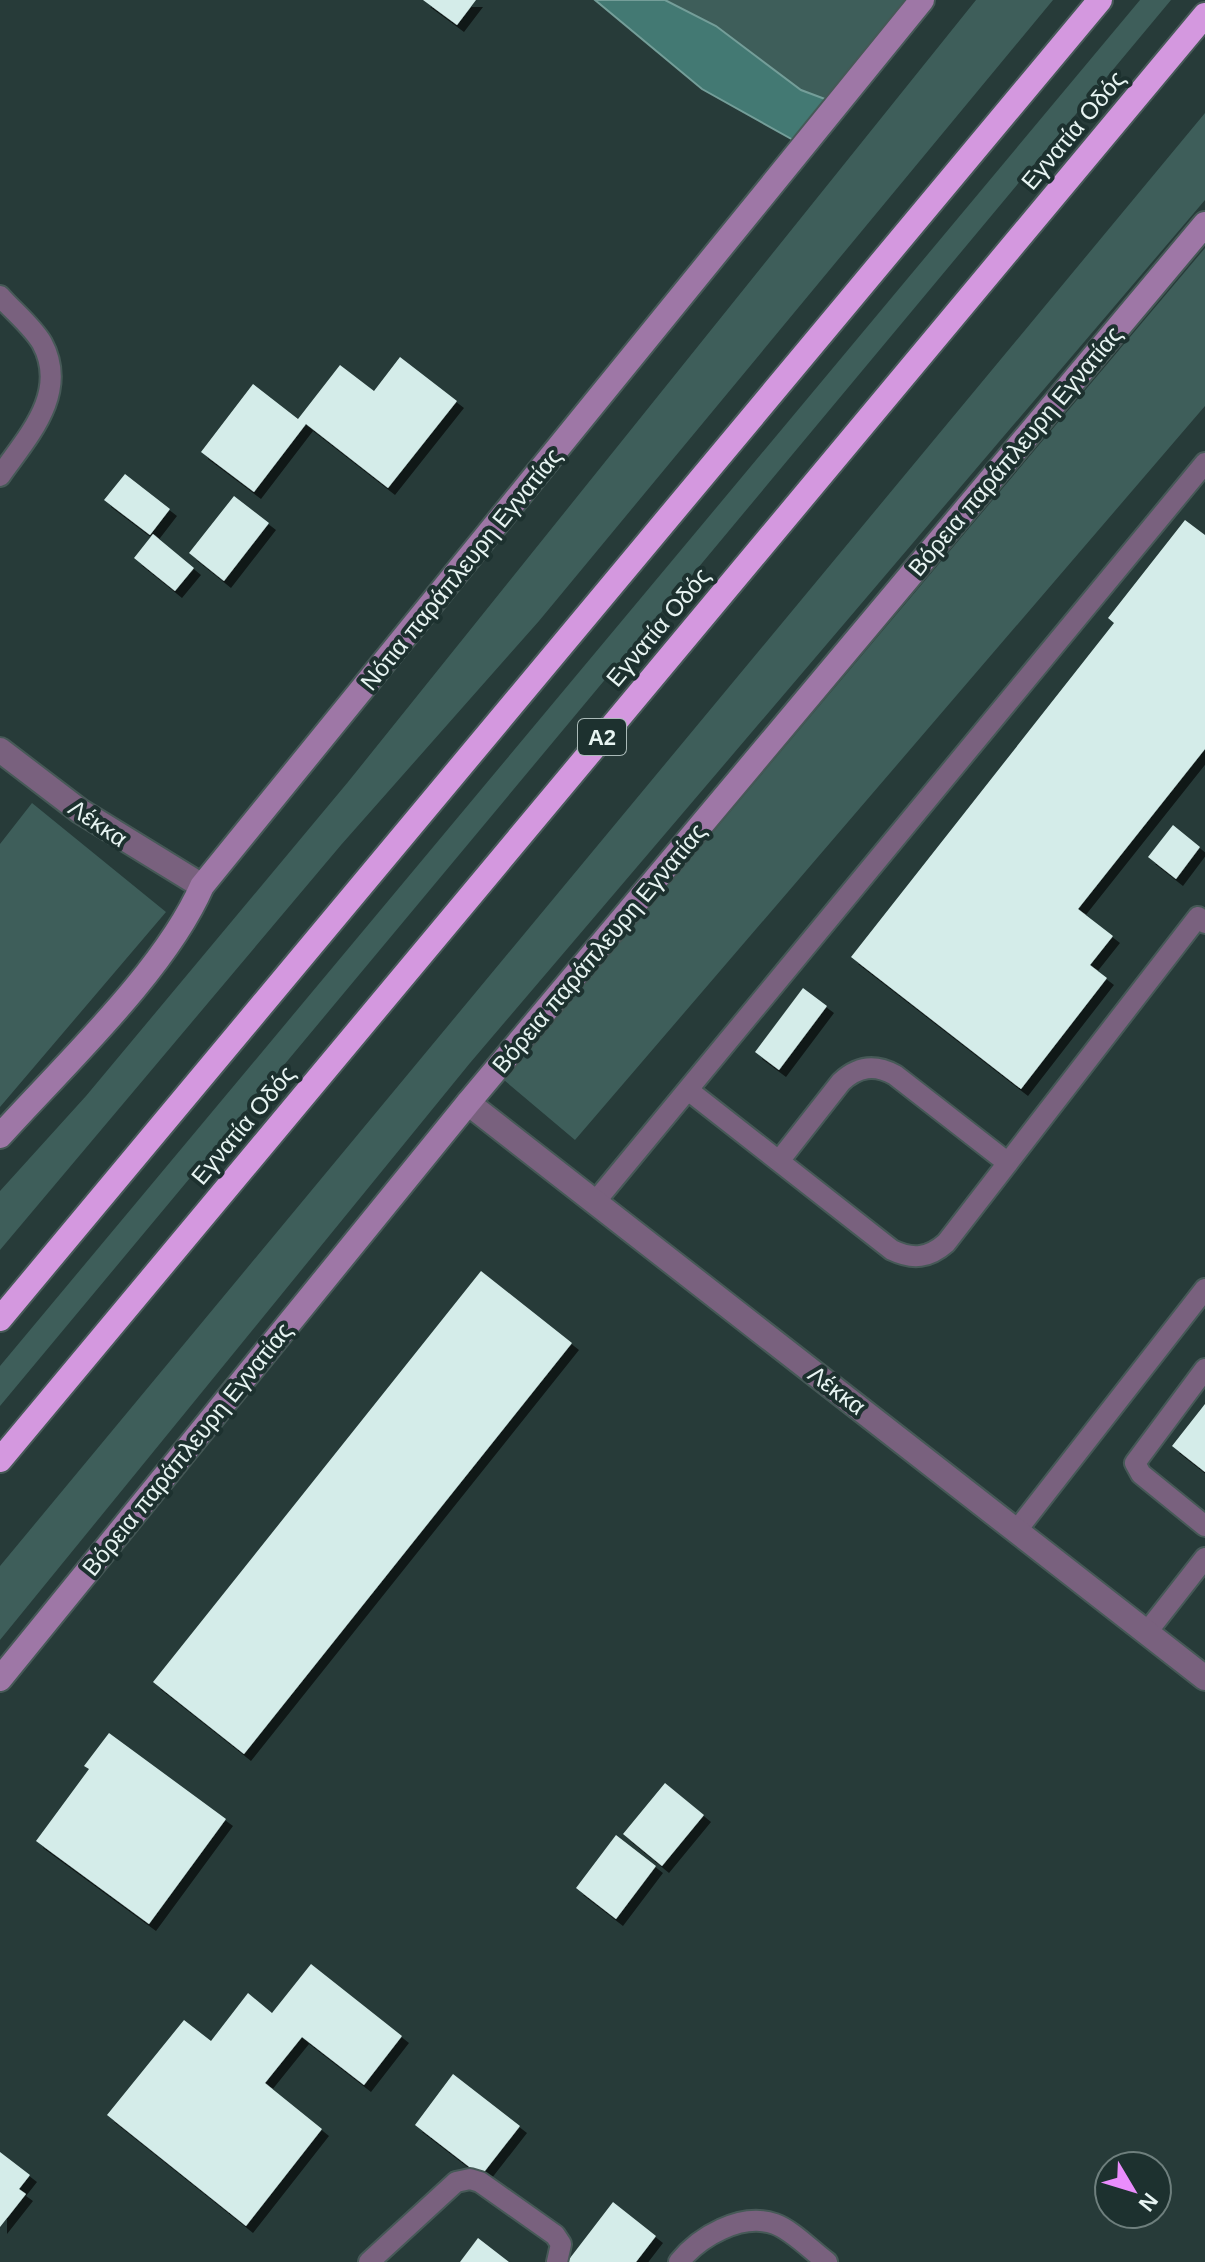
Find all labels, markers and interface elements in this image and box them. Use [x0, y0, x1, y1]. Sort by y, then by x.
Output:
street label: Εγνατία Οδός [1016, 65, 1130, 195]
street label: Βόρεια παράπλευρη Εγνατίας [903, 321, 1127, 581]
street label: Νότια παράπλευρη Εγνατίας [355, 443, 567, 695]
street label: Εγνατία Οδός [601, 562, 715, 692]
road number: Α2 [578, 719, 626, 755]
street label: Λέκκα [64, 794, 132, 852]
street label: Βόρεια παράπλευρη Εγνατίας [487, 818, 711, 1078]
street label: Εγνατία Οδός [186, 1060, 300, 1190]
street label: Βόρεια παράπλευρη Εγνατίας [77, 1317, 297, 1581]
street label: Λέκκα [803, 1360, 871, 1420]
north arrow [1093, 2150, 1173, 2230]
text: N [1134, 2188, 1163, 2216]

